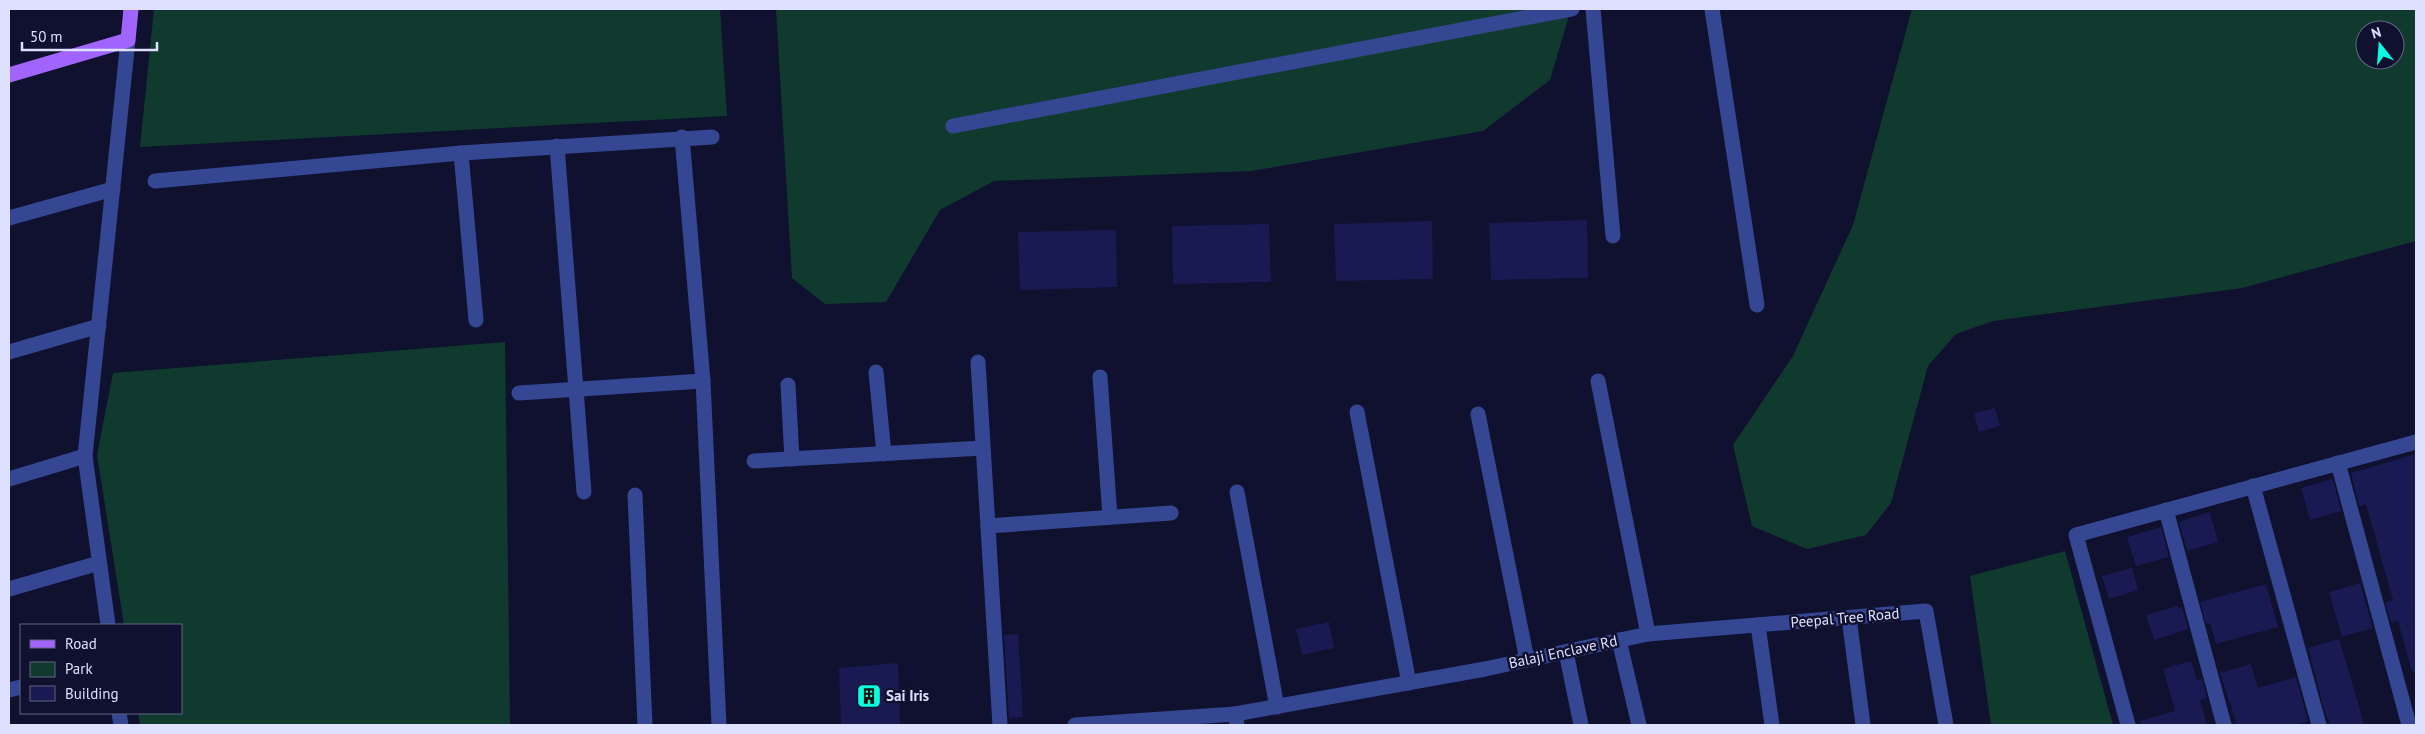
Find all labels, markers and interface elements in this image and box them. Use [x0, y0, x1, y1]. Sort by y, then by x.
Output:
scale bar [22, 20, 158, 52]
north arrow [2355, 20, 2405, 70]
text: N [2369, 23, 2383, 43]
text: 50 m [30, 27, 63, 46]
street label: Peepal Tree Road [1790, 603, 1900, 632]
legend [20, 624, 182, 714]
street label: Balaji Enclave Rd [1507, 631, 1619, 672]
text: Road [65, 634, 97, 653]
text: Park [65, 659, 93, 678]
building icon: Sai Iris [856, 683, 882, 709]
text: Building [65, 684, 119, 703]
place label: Sai Iris [886, 686, 929, 705]

